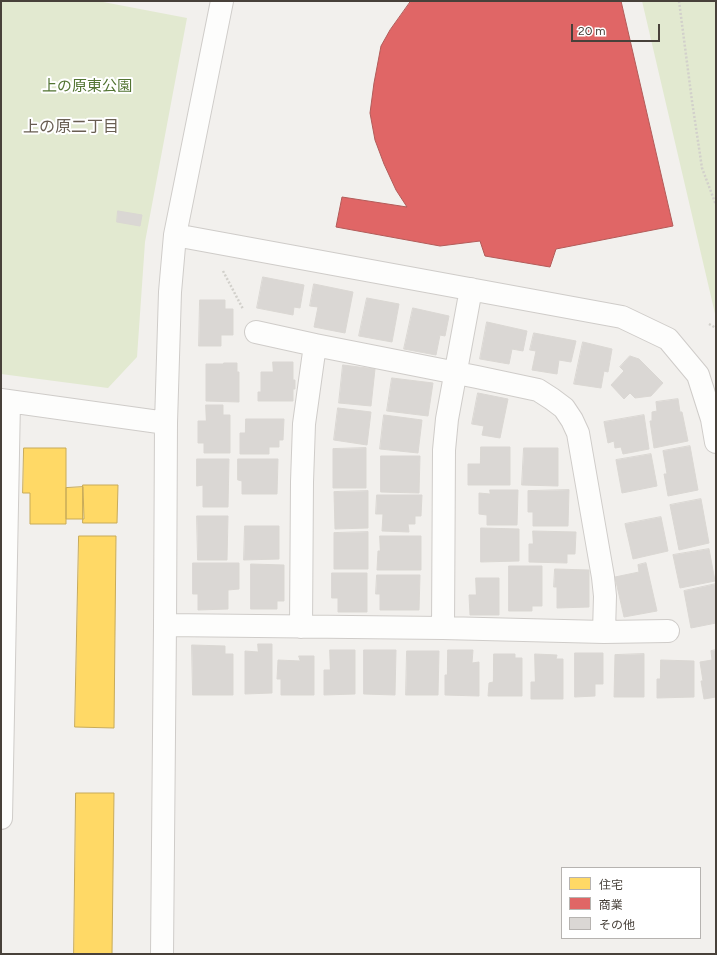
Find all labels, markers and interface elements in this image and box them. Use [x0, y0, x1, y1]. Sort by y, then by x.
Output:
scale bar [573, 16, 662, 42]
text: 20 m [578, 24, 606, 38]
park label: 上の原東公園 [42, 78, 132, 96]
district label: 上の原二丁目 [23, 117, 119, 137]
legend [561, 867, 701, 939]
text: 住宅 [599, 878, 623, 892]
text: 商業 [599, 898, 623, 912]
text: その他 [599, 918, 635, 932]

